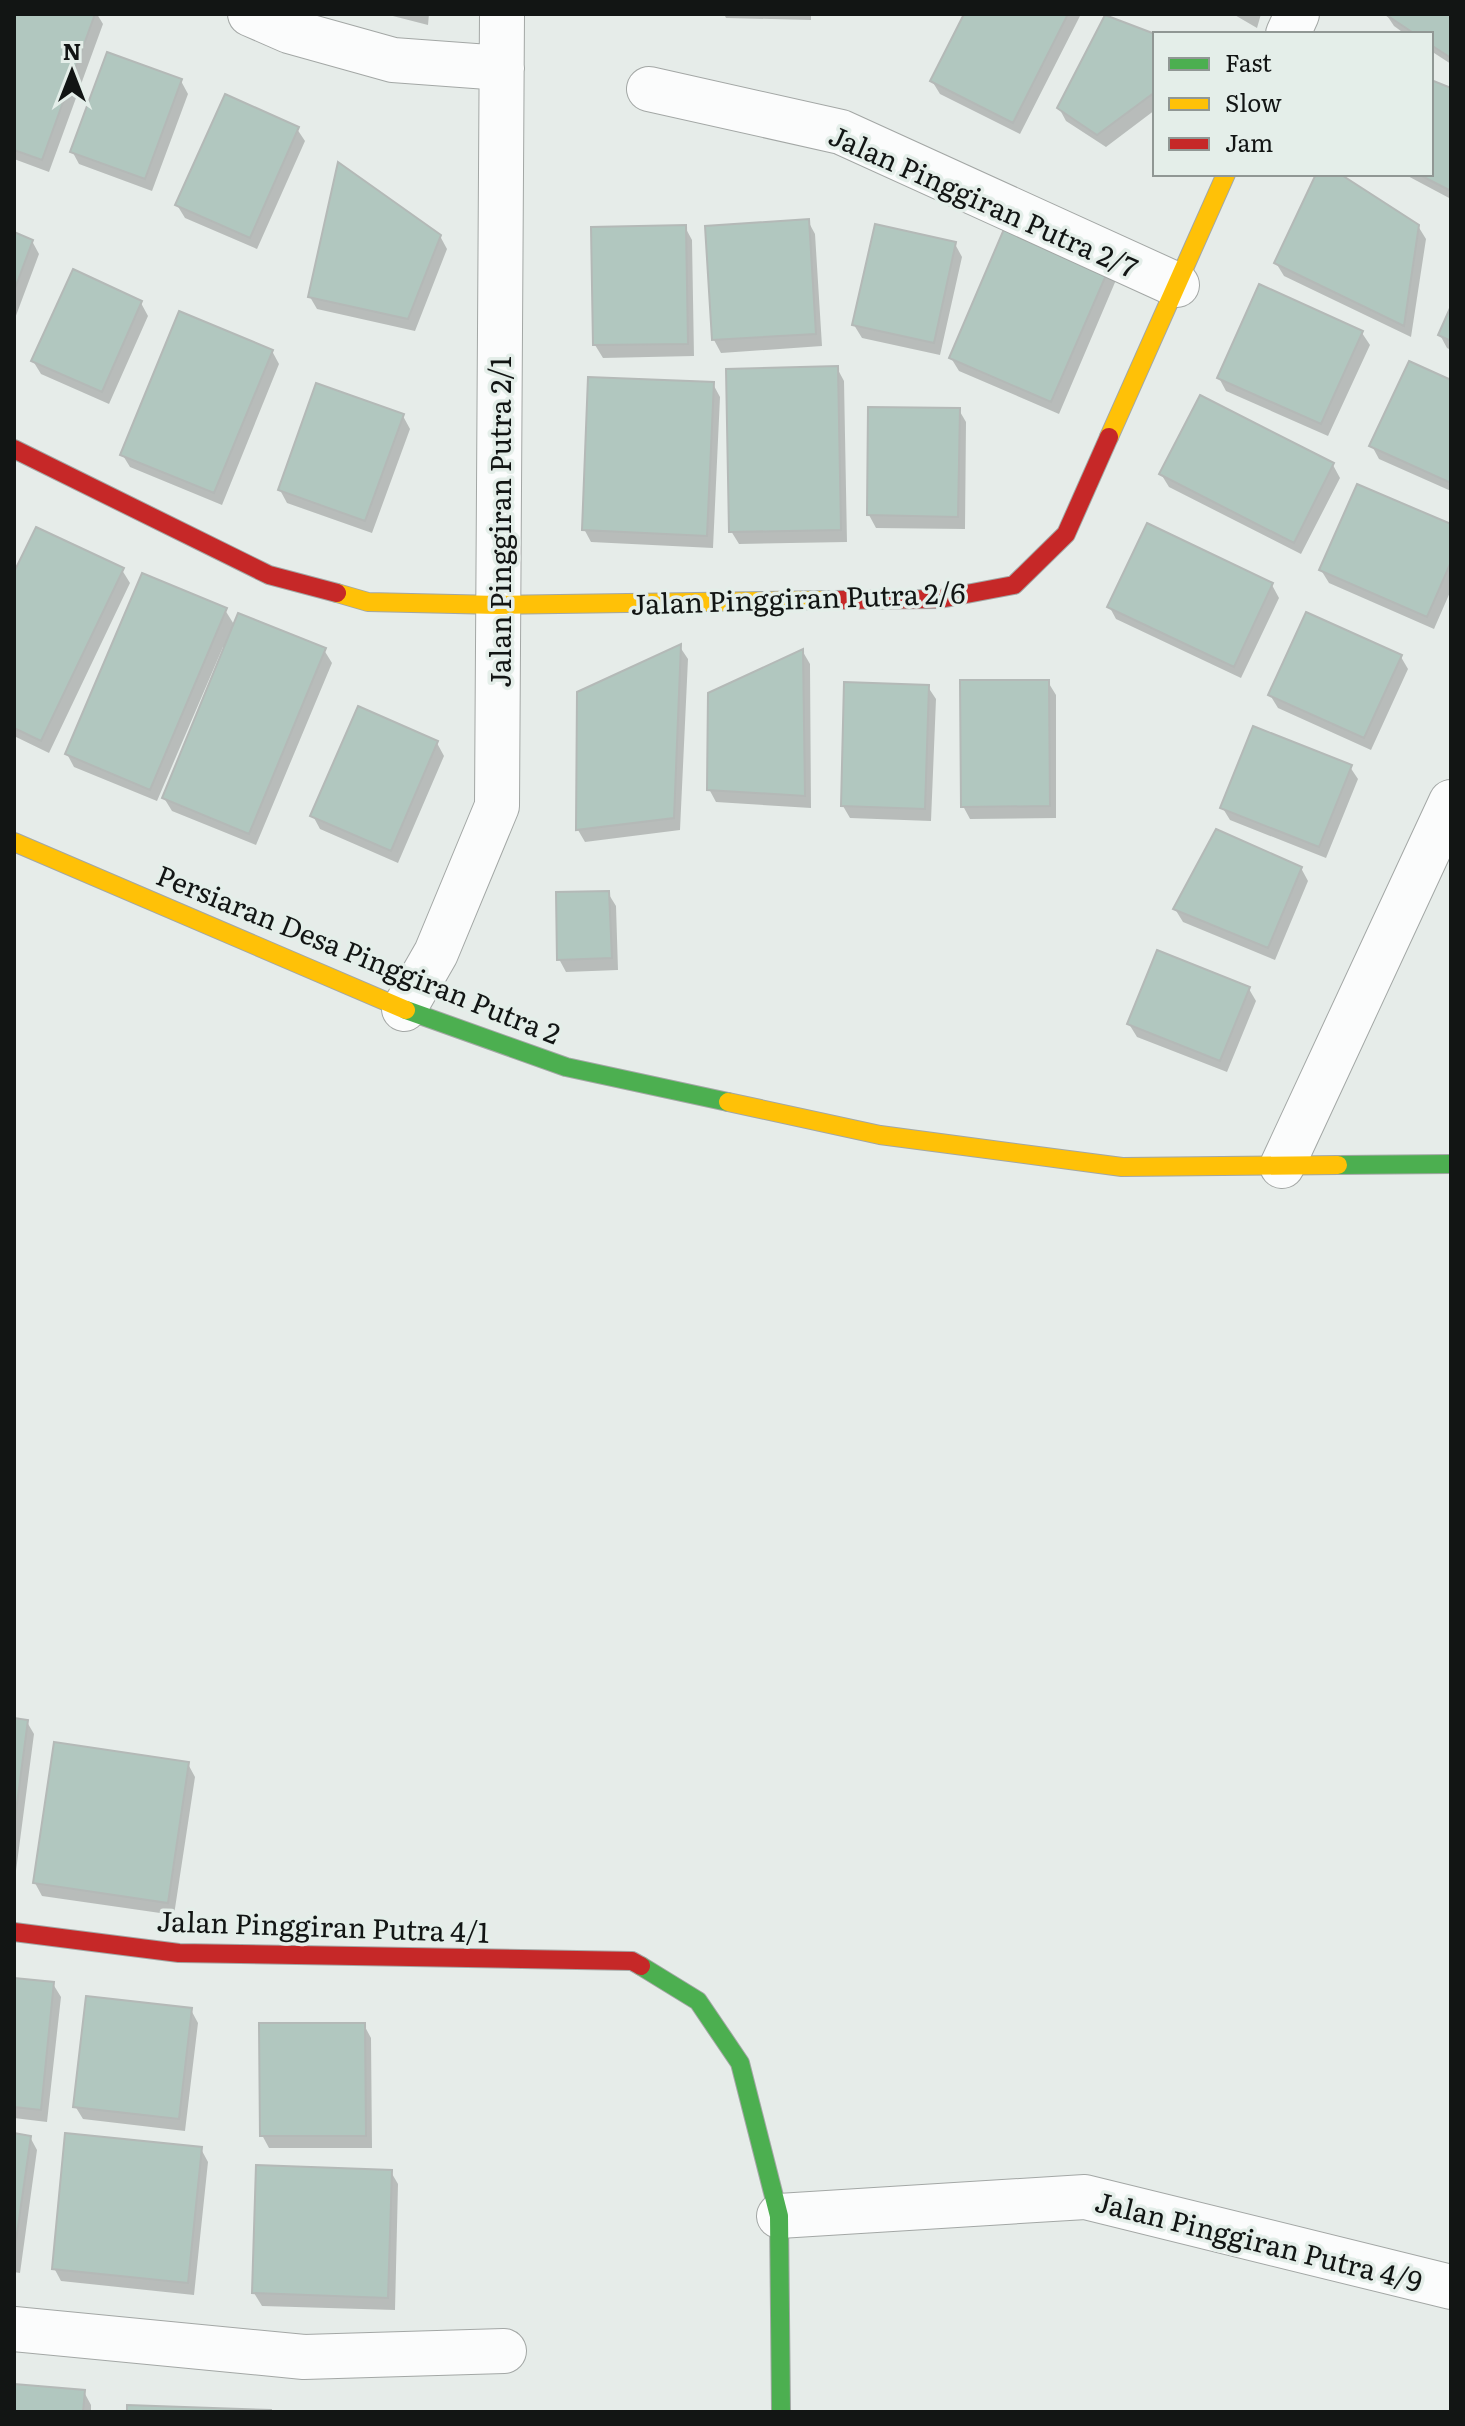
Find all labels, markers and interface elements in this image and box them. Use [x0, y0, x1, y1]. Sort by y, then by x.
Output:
north arrow [32, 32, 112, 112]
legend [1153, 32, 1433, 176]
text: N [63, 34, 81, 67]
text: Fast [1225, 44, 1272, 79]
text: Slow [1225, 84, 1282, 119]
street label: Jalan Pinggiran Putra 2/7 [823, 113, 1145, 287]
text: Jam [1225, 124, 1273, 159]
street label: Jalan Pinggiran Putra 2/1 [478, 356, 520, 688]
street label: Jalan Pinggiran Putra 2/6 [630, 570, 966, 624]
street label: Persiaran Desa Pinggiran Putra 2 [151, 853, 567, 1053]
street label: Jalan Pinggiran Putra 4/1 [156, 1898, 490, 1952]
street label: Jalan Pinggiran Putra 4/9 [1091, 2179, 1427, 2301]

